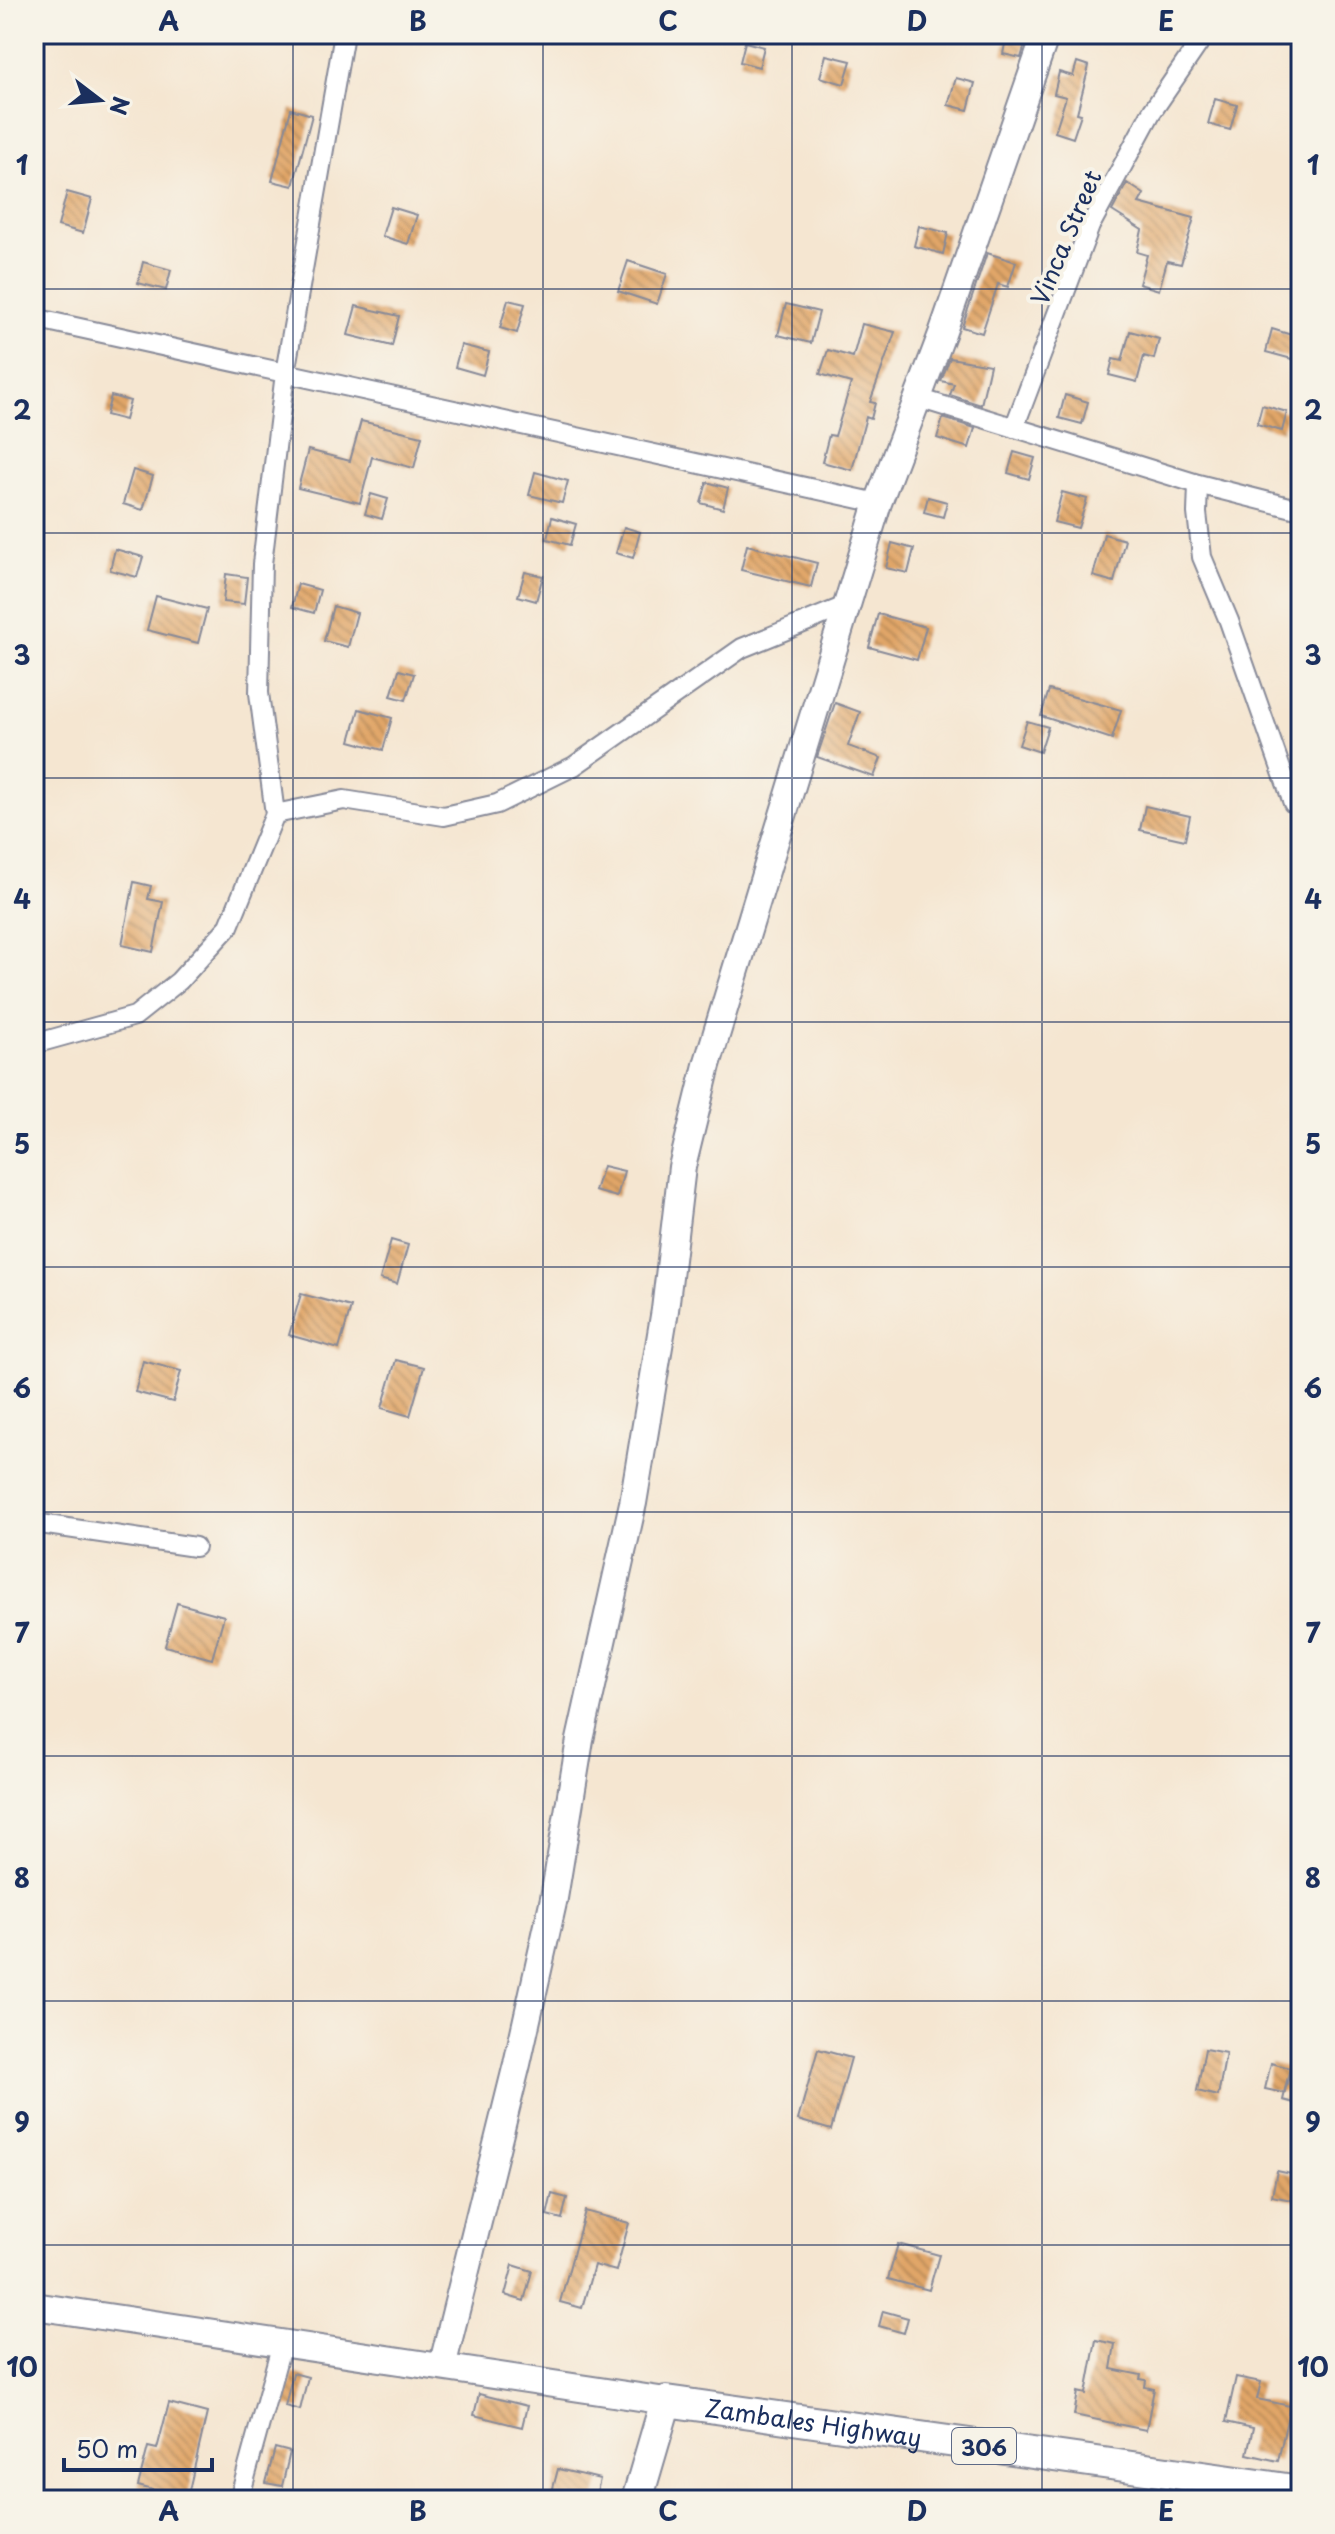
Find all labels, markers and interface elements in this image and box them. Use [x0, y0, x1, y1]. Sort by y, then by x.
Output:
text: A [159, 1, 179, 40]
text: B [409, 1, 427, 40]
text: C [658, 1, 678, 40]
text: D [907, 1, 927, 40]
text: E [1158, 1, 1174, 40]
north arrow [60, 60, 140, 140]
text: N [102, 93, 139, 119]
text: 1 [16, 145, 28, 184]
text: 1 [1307, 145, 1319, 184]
street label: Vinca Street [1020, 164, 1110, 310]
text: 2 [13, 390, 31, 429]
text: 2 [1304, 390, 1322, 429]
text: 3 [13, 635, 31, 674]
text: 3 [1304, 635, 1322, 674]
text: 4 [13, 879, 31, 918]
text: 4 [1304, 879, 1322, 918]
text: 5 [14, 1124, 30, 1163]
text: 5 [1305, 1124, 1321, 1163]
text: 6 [13, 1368, 31, 1407]
text: 6 [1304, 1368, 1322, 1407]
text: 7 [15, 1613, 30, 1652]
text: 7 [1306, 1613, 1321, 1652]
text: 8 [14, 1858, 30, 1897]
text: 8 [1305, 1858, 1321, 1897]
text: 9 [14, 2102, 30, 2141]
text: 9 [1305, 2102, 1321, 2141]
text: 10 [6, 2347, 38, 2386]
text: 10 [1297, 2347, 1329, 2386]
street label: Zambales Highway [703, 2389, 924, 2455]
scale bar [64, 2422, 212, 2472]
road number: 306 [952, 2428, 1016, 2464]
text: 50 m [76, 2430, 138, 2466]
text: A [159, 2491, 179, 2530]
text: B [409, 2491, 427, 2530]
text: C [658, 2491, 678, 2530]
text: D [907, 2491, 927, 2530]
text: E [1158, 2491, 1174, 2530]

